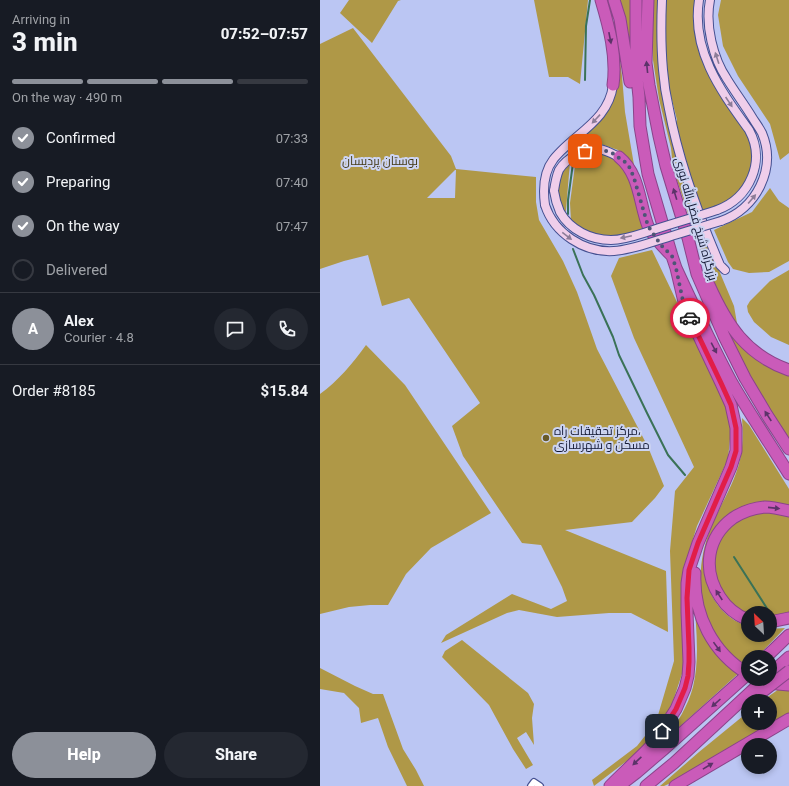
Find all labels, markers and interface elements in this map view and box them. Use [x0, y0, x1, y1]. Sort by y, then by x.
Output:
text: Arriving in [12, 12, 70, 27]
text: 07:52–07:57 [221, 25, 308, 43]
text: 3 min [12, 27, 78, 57]
one-way arrow [608, 32, 614, 44]
one-way arrow [714, 52, 720, 64]
one-way arrow [644, 61, 650, 73]
text: On the way · 490 m [12, 90, 122, 105]
one-way arrow [725, 97, 733, 107]
one-way arrow [591, 114, 601, 124]
icon: check [12, 127, 34, 149]
text: Confirmed [46, 129, 116, 147]
text: 07:33 [276, 131, 308, 146]
pin [568, 134, 602, 168]
icon: bag [574, 140, 596, 162]
park label: بوستان پردیسان [342, 154, 418, 170]
street label: بزرگراه شیخ فضل‌الله نوری [671, 155, 721, 283]
icon: check [12, 171, 34, 193]
text: Preparing [46, 173, 110, 191]
text: 07:40 [276, 175, 308, 190]
one-way arrow [672, 188, 678, 200]
one-way arrow [747, 194, 756, 205]
icon: check [12, 215, 34, 237]
text: On the way [46, 217, 120, 235]
text: 07:47 [276, 219, 308, 234]
one-way arrow [562, 231, 573, 240]
one-way arrow [620, 235, 632, 241]
text: Delivered [46, 261, 108, 279]
courier [670, 298, 710, 338]
icon: car [679, 307, 701, 329]
button: chat [214, 308, 256, 350]
button: phone [266, 308, 308, 350]
text: Alex [64, 312, 94, 330]
text: A [28, 320, 38, 338]
text: Courier · 4.8 [64, 330, 134, 345]
one-way arrow [711, 342, 717, 354]
text: Order #8185 [12, 382, 95, 400]
text: $15.84 [261, 382, 308, 400]
one-way arrow [764, 411, 772, 421]
place label: مرکز تحقیقات راه، مسکن و شهرسازی [554, 424, 650, 452]
marker: مرکز تحقیقات راه، مسکن و شهرسازی [541, 433, 551, 443]
one-way arrow [768, 505, 780, 511]
one-way arrow [715, 590, 723, 600]
north arrow [741, 606, 777, 642]
map controls [741, 606, 777, 774]
one-way arrow [713, 642, 721, 652]
button: layers [741, 650, 777, 686]
button: + [741, 694, 777, 730]
one-way arrow [711, 699, 721, 708]
pin [645, 714, 679, 748]
icon: home [651, 720, 673, 742]
button: Help [12, 732, 156, 778]
button: Share [164, 732, 308, 778]
button: − [741, 738, 777, 774]
one-way arrow [632, 756, 642, 765]
one-way arrow [702, 763, 714, 770]

